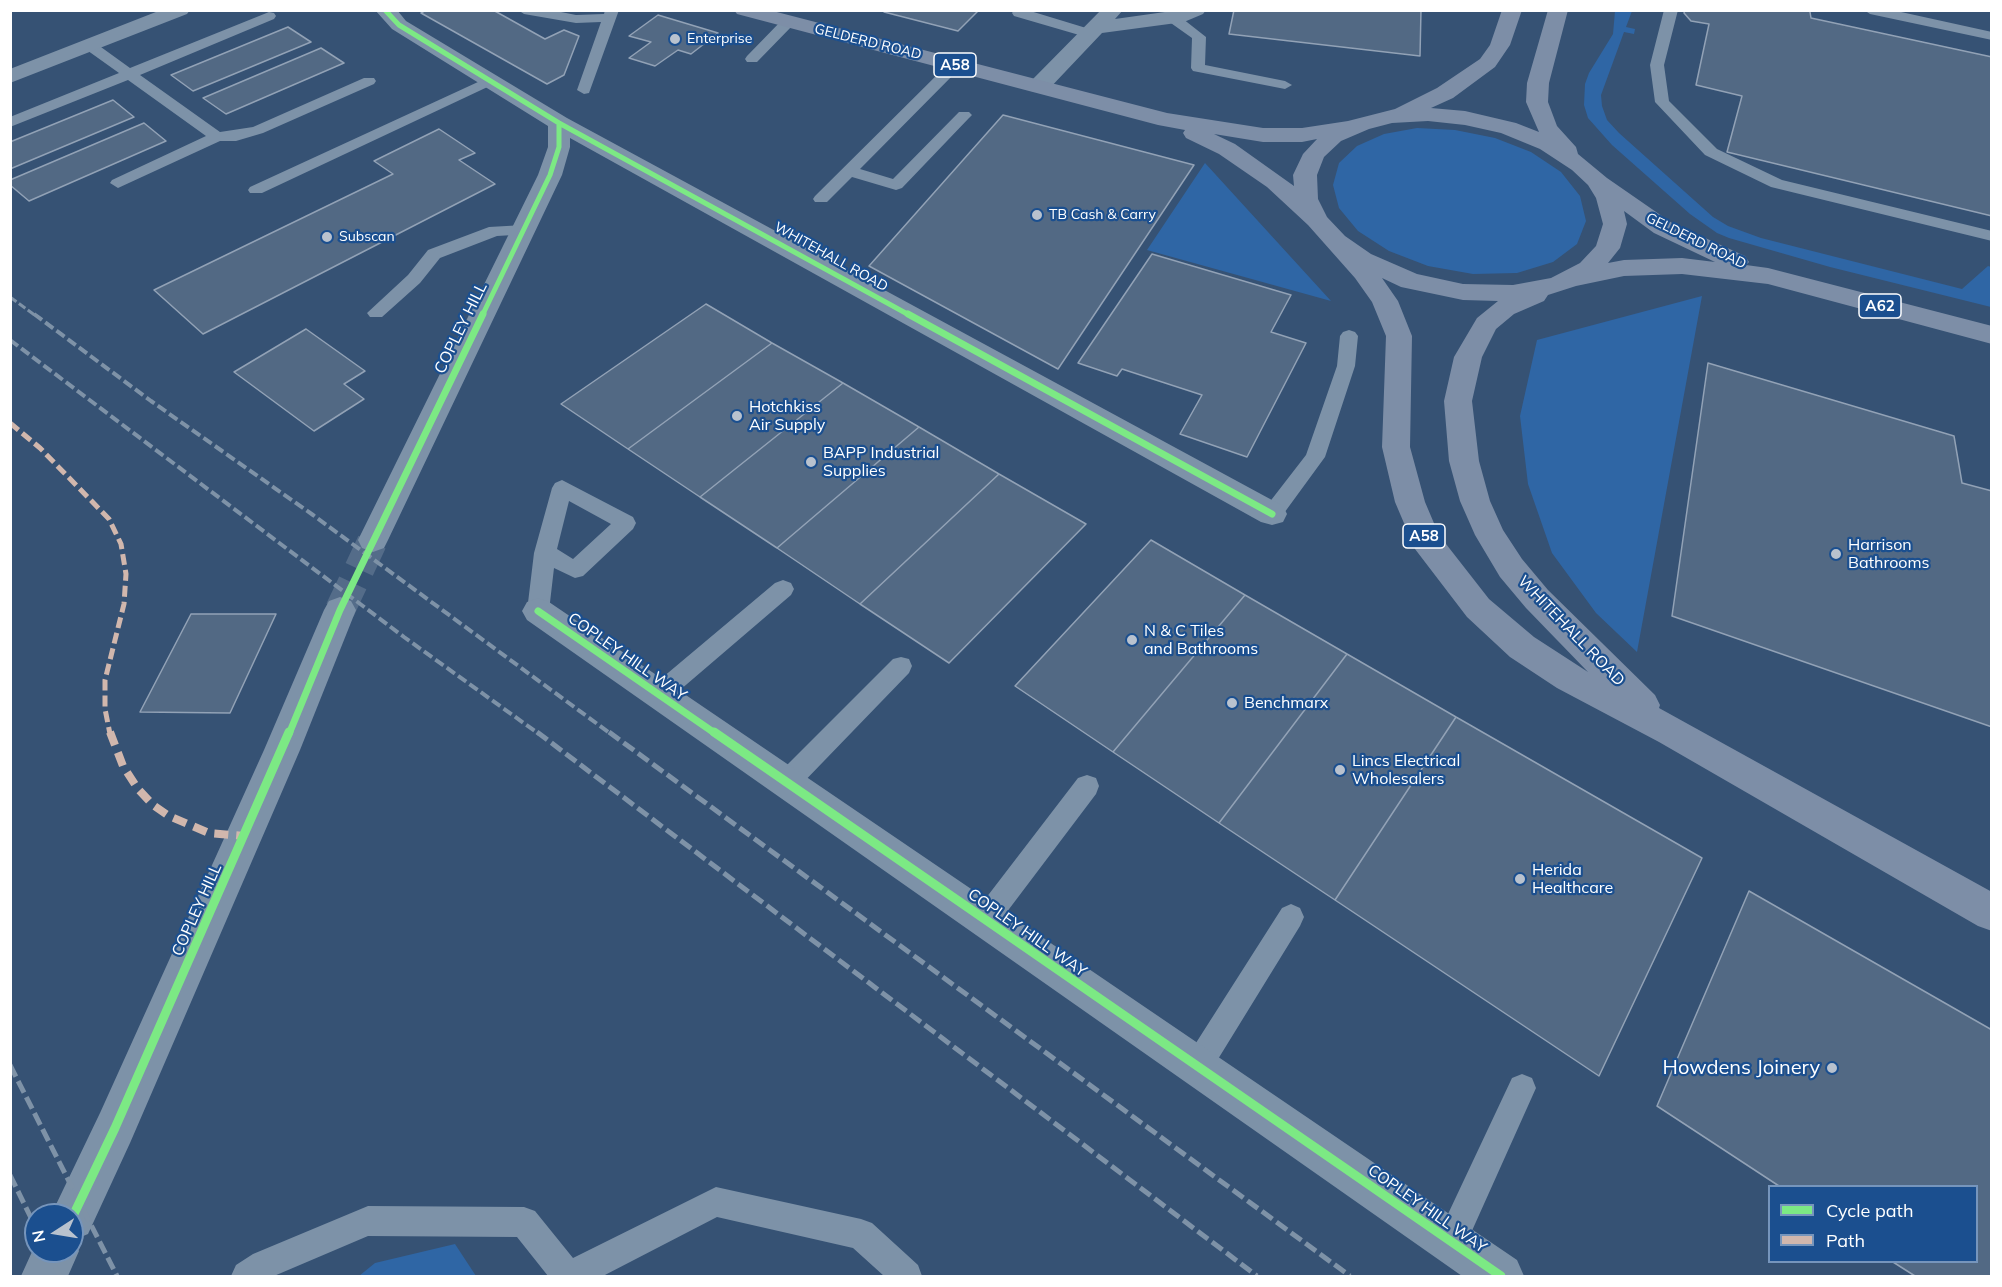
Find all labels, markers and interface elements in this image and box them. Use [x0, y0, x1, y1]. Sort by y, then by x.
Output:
street label: GELDERD ROAD [813, 21, 923, 63]
place label: Enterprise [687, 31, 752, 47]
marker: Enterprise [668, 32, 682, 46]
road number: A58 [934, 53, 976, 77]
place label: TB Cash & Carry [1049, 207, 1156, 223]
marker: TB Cash & Carry [1030, 208, 1044, 222]
street label: GELDERD ROAD [1643, 209, 1749, 273]
street label: WHITEHALL ROAD [771, 219, 891, 295]
place label: Subscan [339, 229, 395, 245]
marker: Subscan [320, 230, 334, 244]
street label: COPLEY HILL [431, 279, 491, 377]
road number: A62 [1859, 294, 1901, 318]
place label: Hotchkiss Air Supply [749, 397, 825, 435]
marker: Hotchkiss Air Supply [730, 409, 744, 423]
place label: BAPP Industrial Supplies [823, 443, 939, 481]
marker: BAPP Industrial Supplies [804, 455, 818, 469]
road number: A58 [1403, 524, 1445, 548]
place label: Harrison Bathrooms [1848, 535, 1929, 573]
marker: Harrison Bathrooms [1829, 547, 1843, 561]
street label: WHITEHALL ROAD [1513, 572, 1629, 690]
street label: COPLEY HILL WAY [564, 609, 690, 705]
place label: N & C Tiles and Bathrooms [1144, 621, 1258, 659]
marker: N & C Tiles and Bathrooms [1125, 633, 1139, 647]
place label: Benchmarx [1244, 693, 1328, 713]
marker: Benchmarx [1225, 696, 1239, 710]
place label: Lincs Electrical Wholesalers [1352, 751, 1460, 789]
marker: Lincs Electrical Wholesalers [1333, 763, 1347, 777]
place label: Herida Healthcare [1532, 860, 1613, 898]
street label: COPLEY HILL [168, 861, 226, 959]
marker: Herida Healthcare [1513, 872, 1527, 886]
street label: COPLEY HILL WAY [964, 885, 1090, 981]
place label: Howdens Joinery [1663, 1056, 1820, 1080]
marker: Howdens Joinery [1825, 1061, 1839, 1075]
street label: COPLEY HILL WAY [1364, 1161, 1490, 1257]
legend [1768, 1185, 1978, 1263]
text: Cycle path [1826, 1199, 1913, 1222]
north arrow [24, 1203, 84, 1263]
text: N [27, 1228, 49, 1244]
text: Path [1826, 1229, 1865, 1252]

